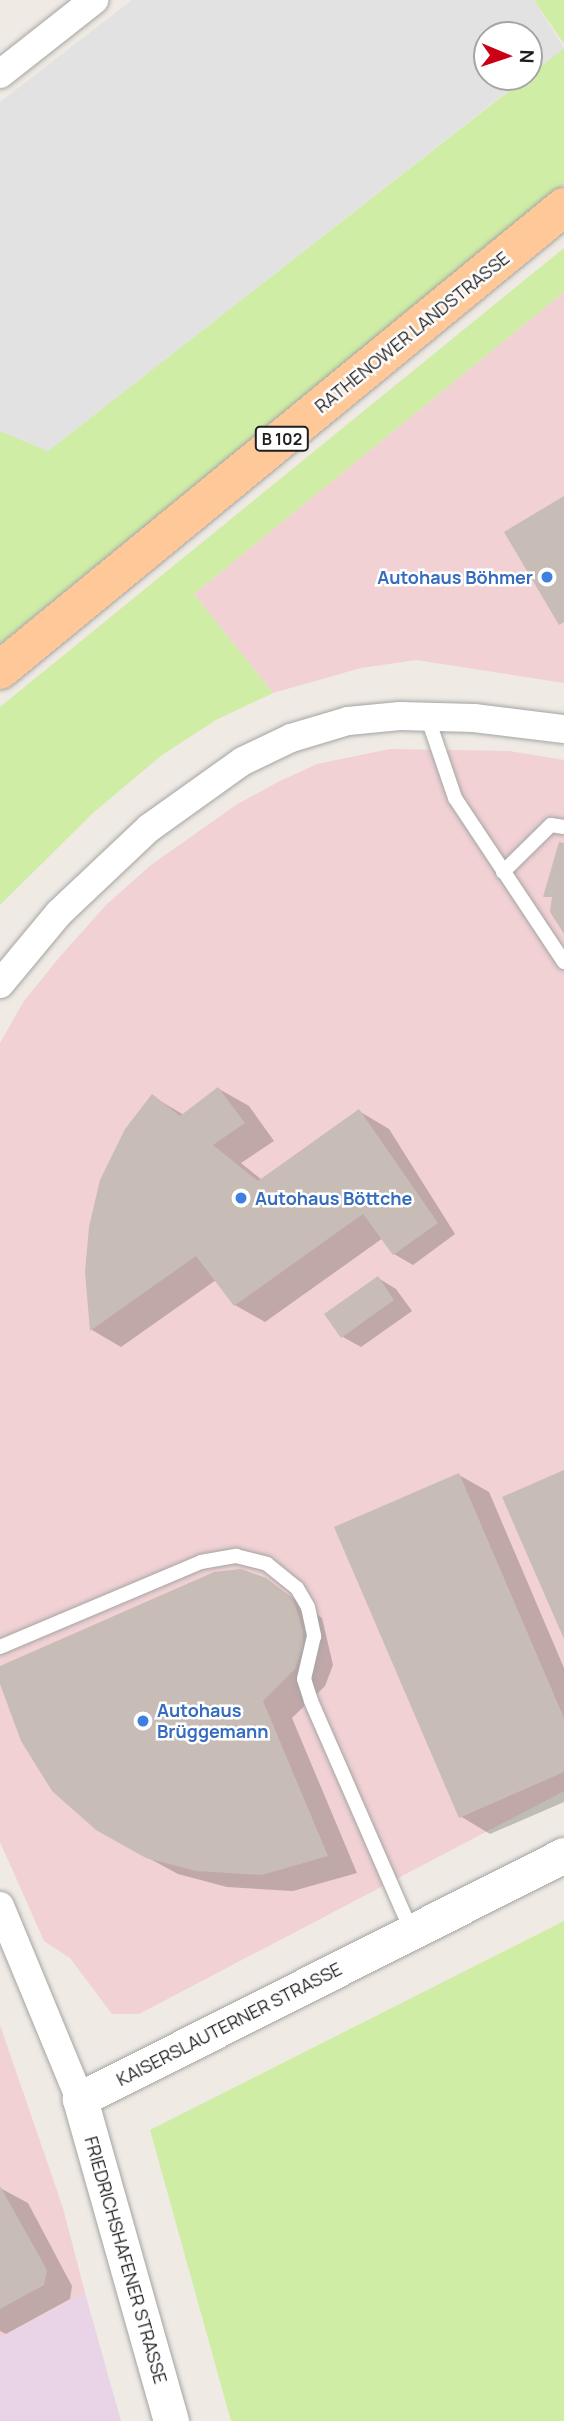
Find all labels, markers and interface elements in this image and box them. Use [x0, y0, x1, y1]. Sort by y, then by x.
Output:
north arrow [473, 21, 543, 91]
text: N [514, 49, 540, 64]
street label: RATHENOWER LANDSTRASSE [310, 247, 514, 417]
road number: B 102 [254, 426, 310, 452]
place label: Autohaus Böhmer [377, 566, 533, 588]
marker: Autohaus Böhmer [539, 569, 555, 585]
place label: Autohaus Böttche [255, 1187, 412, 1209]
marker: Autohaus Böttche [233, 1190, 249, 1206]
place label: Autohaus Brüggemann [157, 1700, 269, 1742]
marker: Autohaus Brüggemann [135, 1713, 151, 1729]
street label: KAISERSLAUTERNER STRASSE [113, 1958, 345, 2090]
street label: FRIEDRICHSHAFENER STRASSE [80, 2134, 172, 2386]

